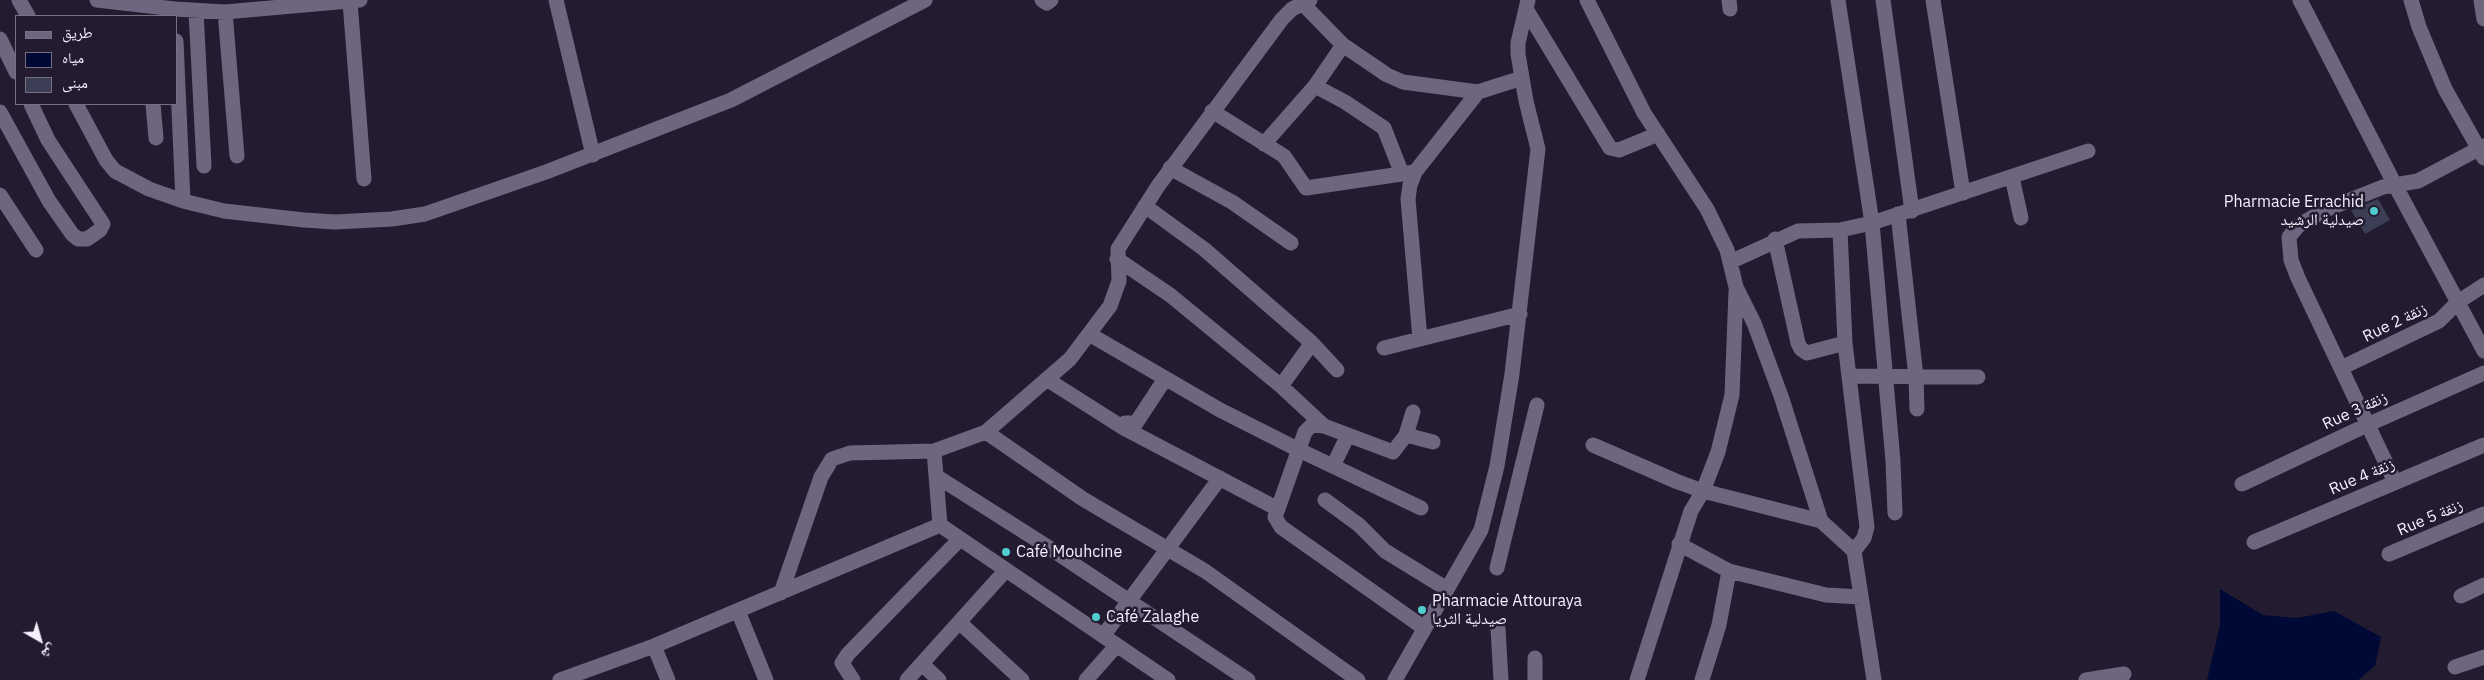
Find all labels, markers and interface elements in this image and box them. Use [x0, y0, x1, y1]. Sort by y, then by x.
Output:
legend [15, 15, 178, 105]
text: طريق [62, 23, 93, 42]
text: مياه [62, 48, 84, 67]
text: مبنى [62, 73, 88, 92]
place label: Pharmacie Errachid صيدلية الرشيد [2224, 192, 2364, 230]
marker: Pharmacie Errachid صيدلية الرشيد [2368, 205, 2380, 217]
street label: Rue 2 زنقة [2360, 299, 2430, 347]
street label: Rue 3 زنقة [2320, 388, 2390, 434]
street label: Rue 4 زنقة [2326, 455, 2398, 499]
street label: Rue 5 زنقة [2394, 496, 2466, 540]
place label: Café Mouhcine [1016, 542, 1122, 562]
marker: Café Mouhcine [1000, 546, 1012, 558]
place label: Pharmacie Attouraya صيدلية الثريا [1432, 591, 1582, 629]
marker: Pharmacie Attouraya صيدلية الثريا [1416, 604, 1428, 616]
place label: Café Zalaghe [1106, 607, 1199, 627]
marker: Café Zalaghe [1090, 611, 1102, 623]
north arrow [15, 615, 65, 665]
text: ش [38, 640, 61, 663]

